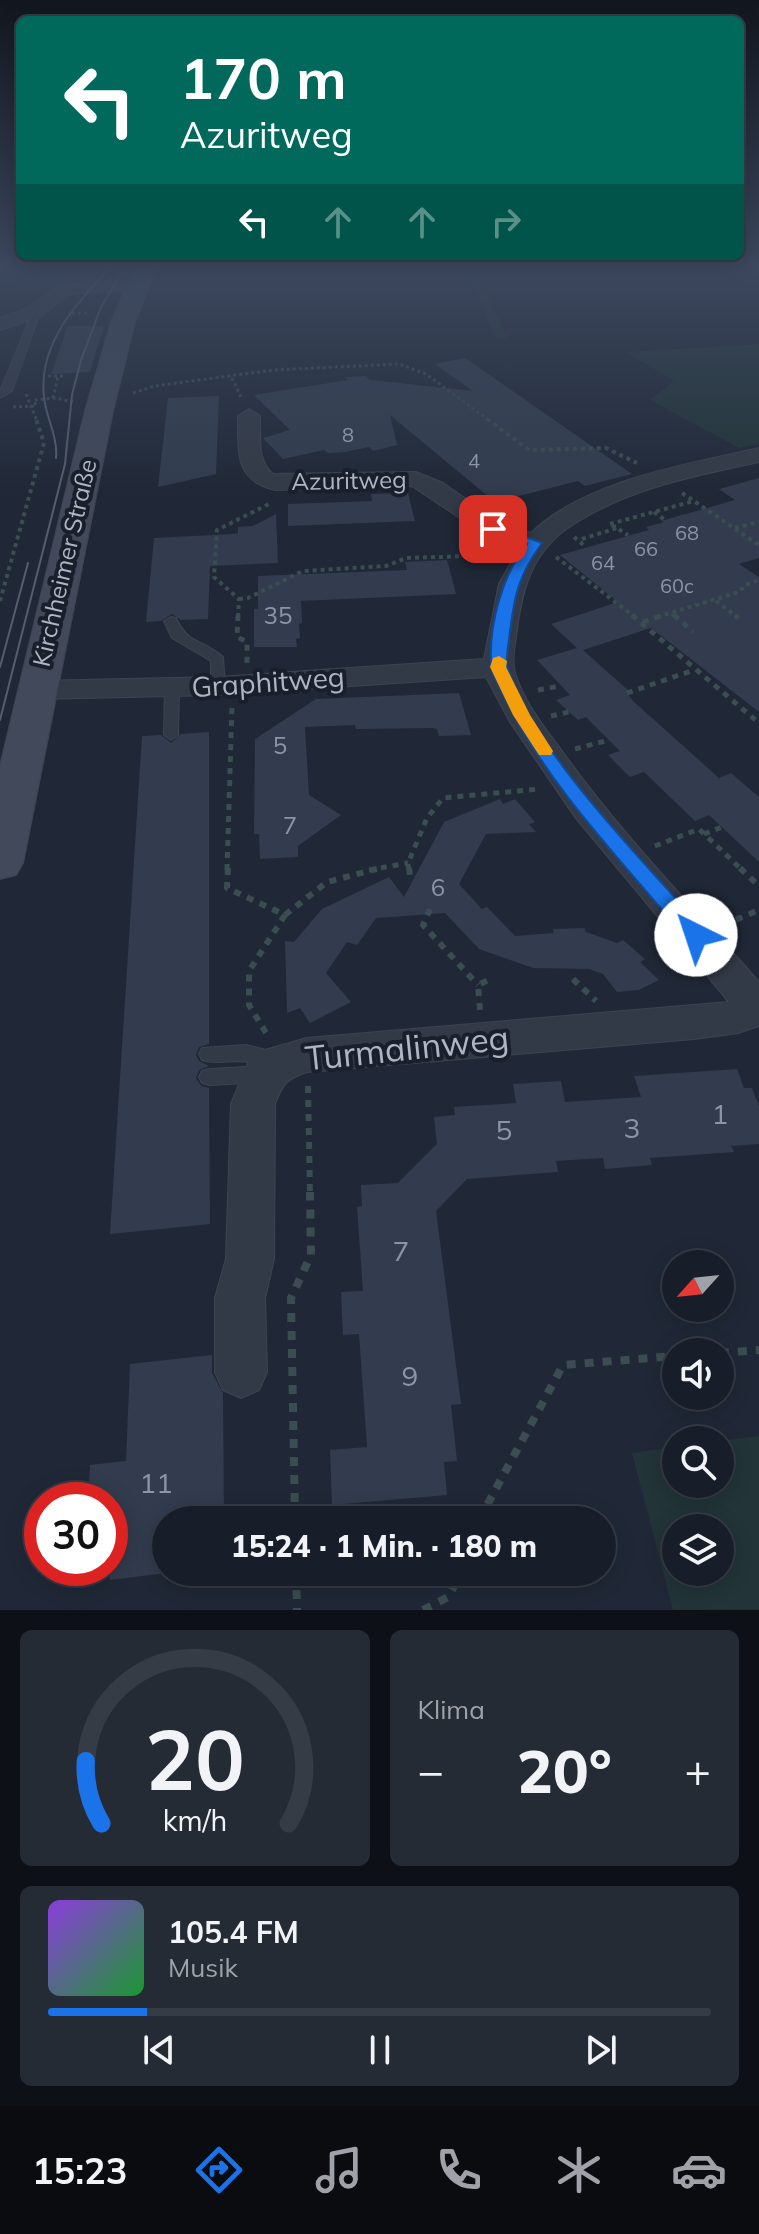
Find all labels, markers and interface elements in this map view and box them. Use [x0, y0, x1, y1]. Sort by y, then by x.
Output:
text: 170 m [180, 43, 347, 113]
icon: left [48, 48, 152, 152]
text: Azuritweg [180, 112, 353, 157]
icon: left [232, 200, 276, 244]
icon: ahead [316, 200, 360, 244]
icon: ahead [400, 200, 444, 244]
icon: right [484, 200, 528, 244]
house number: 8 [342, 422, 354, 447]
house number: 4 [468, 448, 480, 473]
street label: Kirchheimer Straße [26, 456, 102, 669]
street label: Azuritweg [291, 464, 407, 496]
pin [459, 495, 527, 563]
icon: arrive [471, 507, 515, 551]
house number: 68 [675, 520, 699, 545]
house number: 66 [634, 536, 658, 561]
house number: 64 [591, 550, 615, 575]
house number: 60c [660, 573, 694, 598]
house number: 35 [264, 600, 292, 630]
street label: Graphitweg [190, 659, 346, 704]
house number: 5 [273, 730, 287, 760]
house number: 7 [283, 810, 297, 840]
house number: 6 [431, 872, 445, 902]
position arrow [654, 893, 738, 977]
street label: Turmalinweg [303, 1015, 511, 1080]
house number: 1 [712, 1096, 728, 1131]
house number: 3 [624, 1110, 640, 1145]
house number: 5 [496, 1112, 512, 1147]
house number: 7 [393, 1233, 409, 1268]
north arrow [662, 1250, 734, 1322]
map controls [662, 1250, 734, 1586]
button: sound [662, 1338, 734, 1410]
house number: 9 [402, 1358, 418, 1393]
button: search [662, 1426, 734, 1498]
house number: 11 [139, 1465, 173, 1500]
speed limit sign: 30 [24, 1482, 128, 1586]
button: layers [662, 1514, 734, 1586]
text: 15:24 · 1 Min. · 180 m [231, 1527, 537, 1565]
text: Klima [418, 1693, 485, 1726]
text: 20 [145, 1706, 245, 1811]
text: 20° [517, 1733, 612, 1808]
text: − [418, 1743, 444, 1798]
text: + [685, 1743, 711, 1798]
text: km/h [162, 1802, 227, 1838]
text: 105.4 FM [168, 1913, 299, 1951]
text: Musik [168, 1951, 238, 1984]
icon: previous [137, 2028, 181, 2072]
icon: pause [358, 2028, 402, 2072]
icon: next [579, 2028, 623, 2072]
icon: directions [191, 2142, 247, 2198]
icon: music [311, 2142, 367, 2198]
icon: phone [431, 2142, 487, 2198]
icon: climate [551, 2142, 607, 2198]
icon: car [671, 2142, 727, 2198]
text: 15:23 [32, 2148, 127, 2193]

